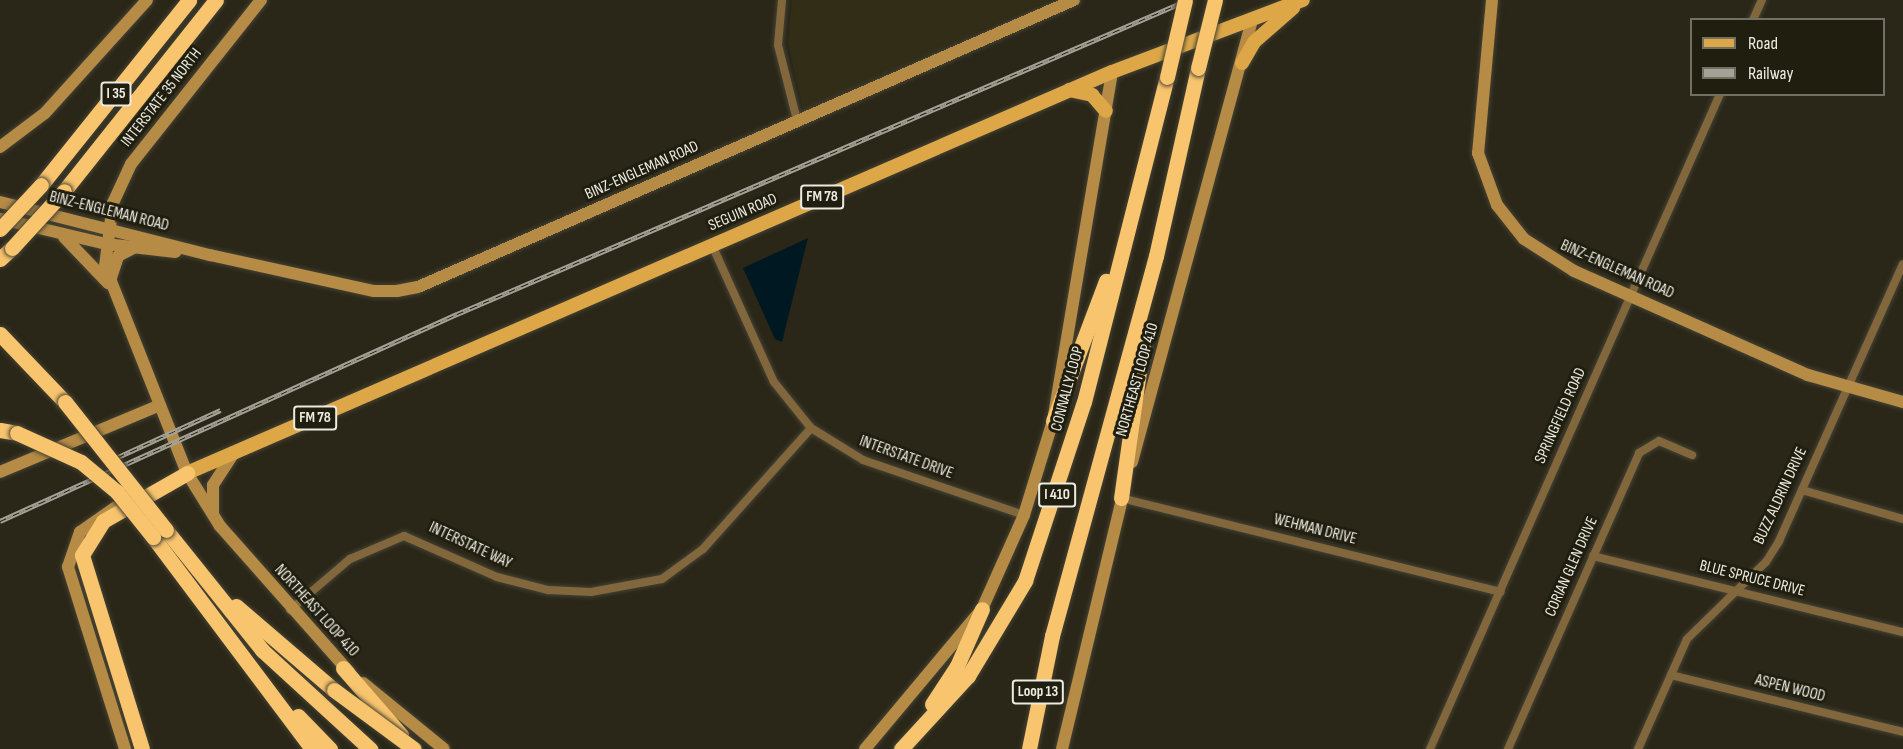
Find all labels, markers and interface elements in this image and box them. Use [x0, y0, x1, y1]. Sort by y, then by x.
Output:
legend [1690, 18, 1885, 96]
text: Road [1748, 33, 1778, 54]
street label: INTERSTATE 35 NORTH [118, 45, 206, 151]
text: Railway [1748, 63, 1793, 84]
road number: I 35 [100, 82, 132, 106]
street label: BINZ-ENGLEMAN ROAD [582, 137, 702, 205]
road number: FM 78 [800, 185, 844, 209]
street label: BINZ-ENGLEMAN ROAD [47, 188, 171, 236]
street label: SEGUIN ROAD [706, 190, 780, 236]
street label: BINZ-ENGLEMAN ROAD [1557, 236, 1677, 304]
street label: NORTHEAST LOOP 410 [1113, 321, 1163, 439]
street label: CONNALLY LOOP [1047, 345, 1089, 433]
street label: SPRINGFIELD ROAD [1531, 365, 1591, 467]
road number: FM 78 [292, 406, 338, 430]
street label: INTERSTATE DRIVE [856, 432, 956, 484]
street label: BUZZ ALDRIN DRIVE [1750, 444, 1812, 548]
road number: I 410 [1038, 483, 1076, 507]
street label: WEHMAN DRIVE [1272, 510, 1358, 550]
street label: CORIAN GLEN DRIVE [1541, 514, 1603, 620]
street label: INTERSTATE WAY [426, 518, 514, 574]
street label: BLUE SPRUCE DRIVE [1697, 557, 1807, 601]
street label: NORTHEAST LOOP 410 [270, 561, 362, 661]
street label: ASPEN WOOD [1753, 671, 1827, 707]
road number: Loop 13 [1011, 680, 1065, 704]

